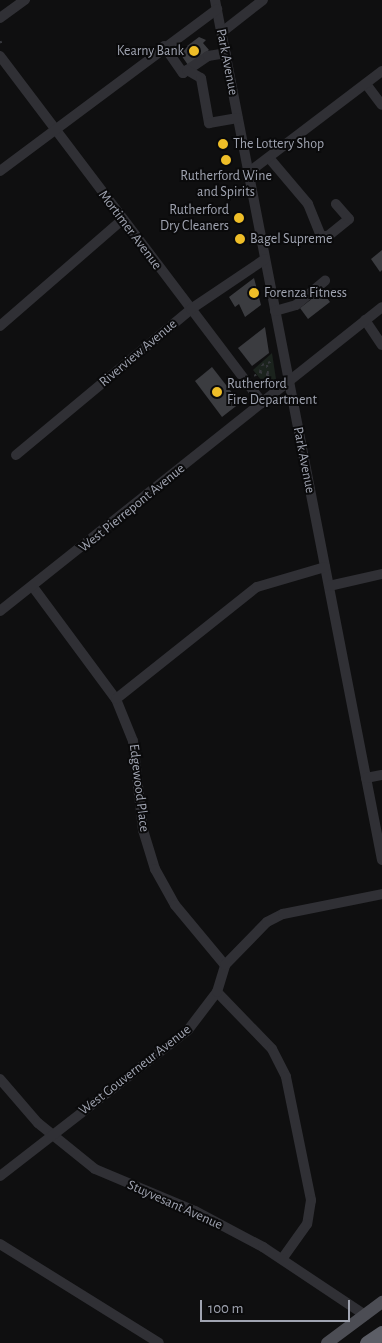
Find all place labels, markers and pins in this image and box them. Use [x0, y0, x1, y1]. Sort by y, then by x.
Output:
place label: Kearny Bank [117, 43, 184, 59]
marker: Kearny Bank [188, 45, 200, 57]
place label: The Lottery Shop [233, 136, 324, 152]
marker: The Lottery Shop [217, 138, 229, 150]
marker: Rutherford Wine and Spirits [220, 154, 232, 166]
place label: Rutherford Wine and Spirits [180, 168, 272, 200]
place label: Rutherford Dry Cleaners [160, 202, 229, 234]
marker: Rutherford Dry Cleaners [233, 212, 245, 224]
place label: Bagel Supreme [250, 231, 332, 247]
marker: Bagel Supreme [234, 233, 246, 245]
place label: Forenza Fitness [264, 285, 347, 301]
marker: Forenza Fitness [248, 287, 260, 299]
place label: Rutherford Fire Department [227, 376, 317, 408]
marker: Rutherford Fire Department [211, 386, 223, 398]

